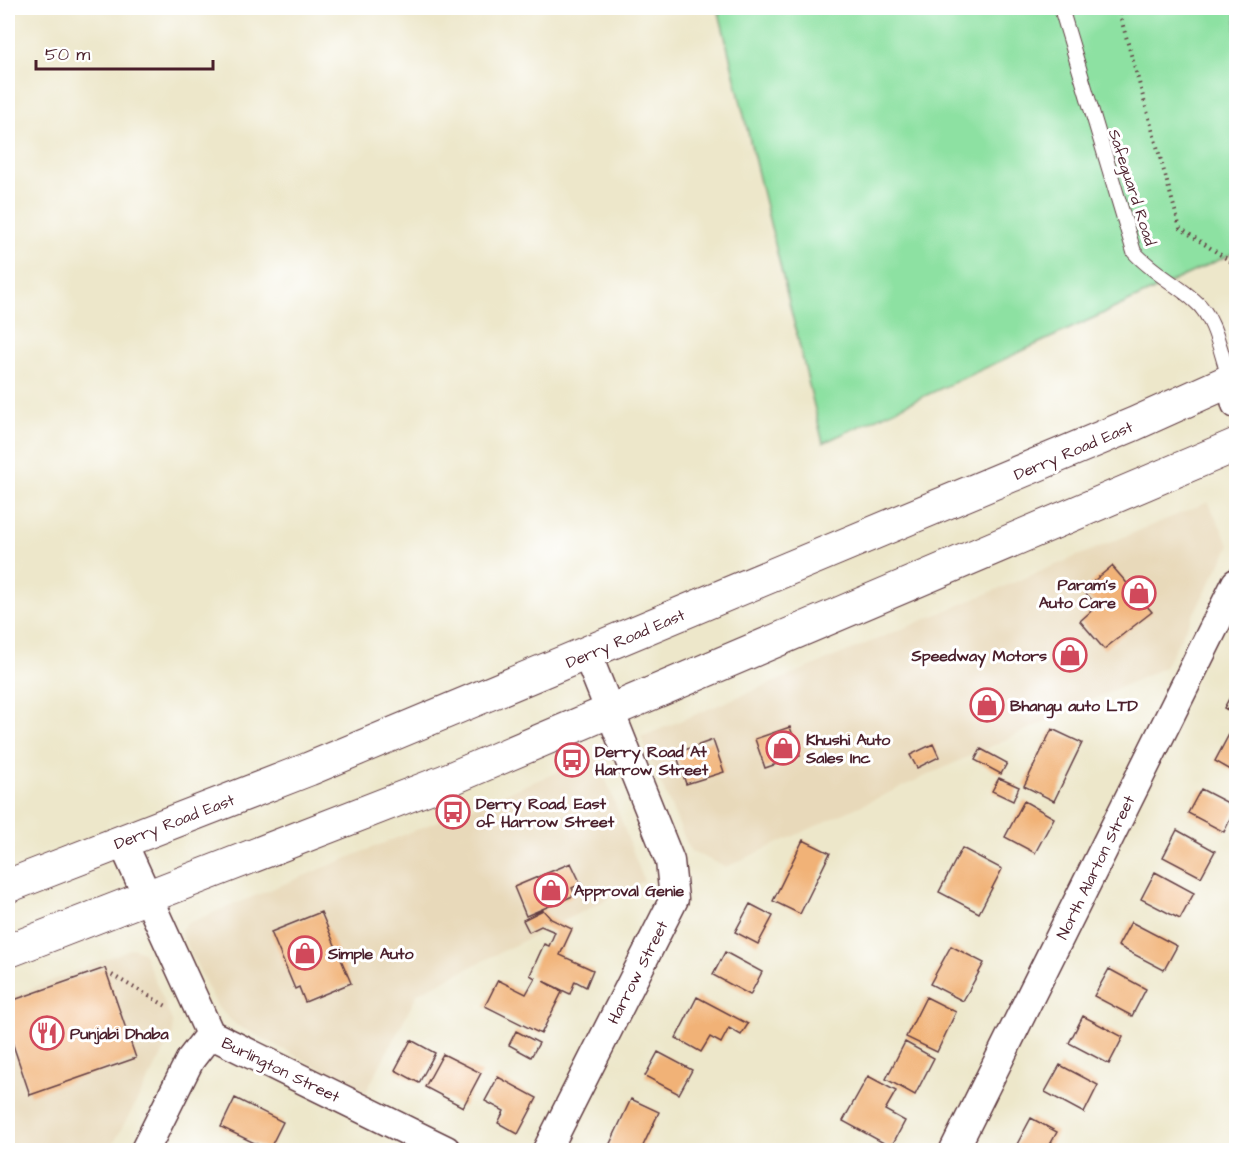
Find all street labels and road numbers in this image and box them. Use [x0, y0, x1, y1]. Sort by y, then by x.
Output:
street label: Safeguard Road [1102, 126, 1161, 249]
street label: Derry Road East [1011, 416, 1137, 487]
street label: Derry Road East [563, 604, 689, 675]
street label: Derry Road East [111, 789, 239, 856]
street label: North Alarton Street [1051, 791, 1141, 943]
street label: Harrow Street [602, 917, 674, 1028]
street label: Burlington Street [217, 1032, 344, 1109]

